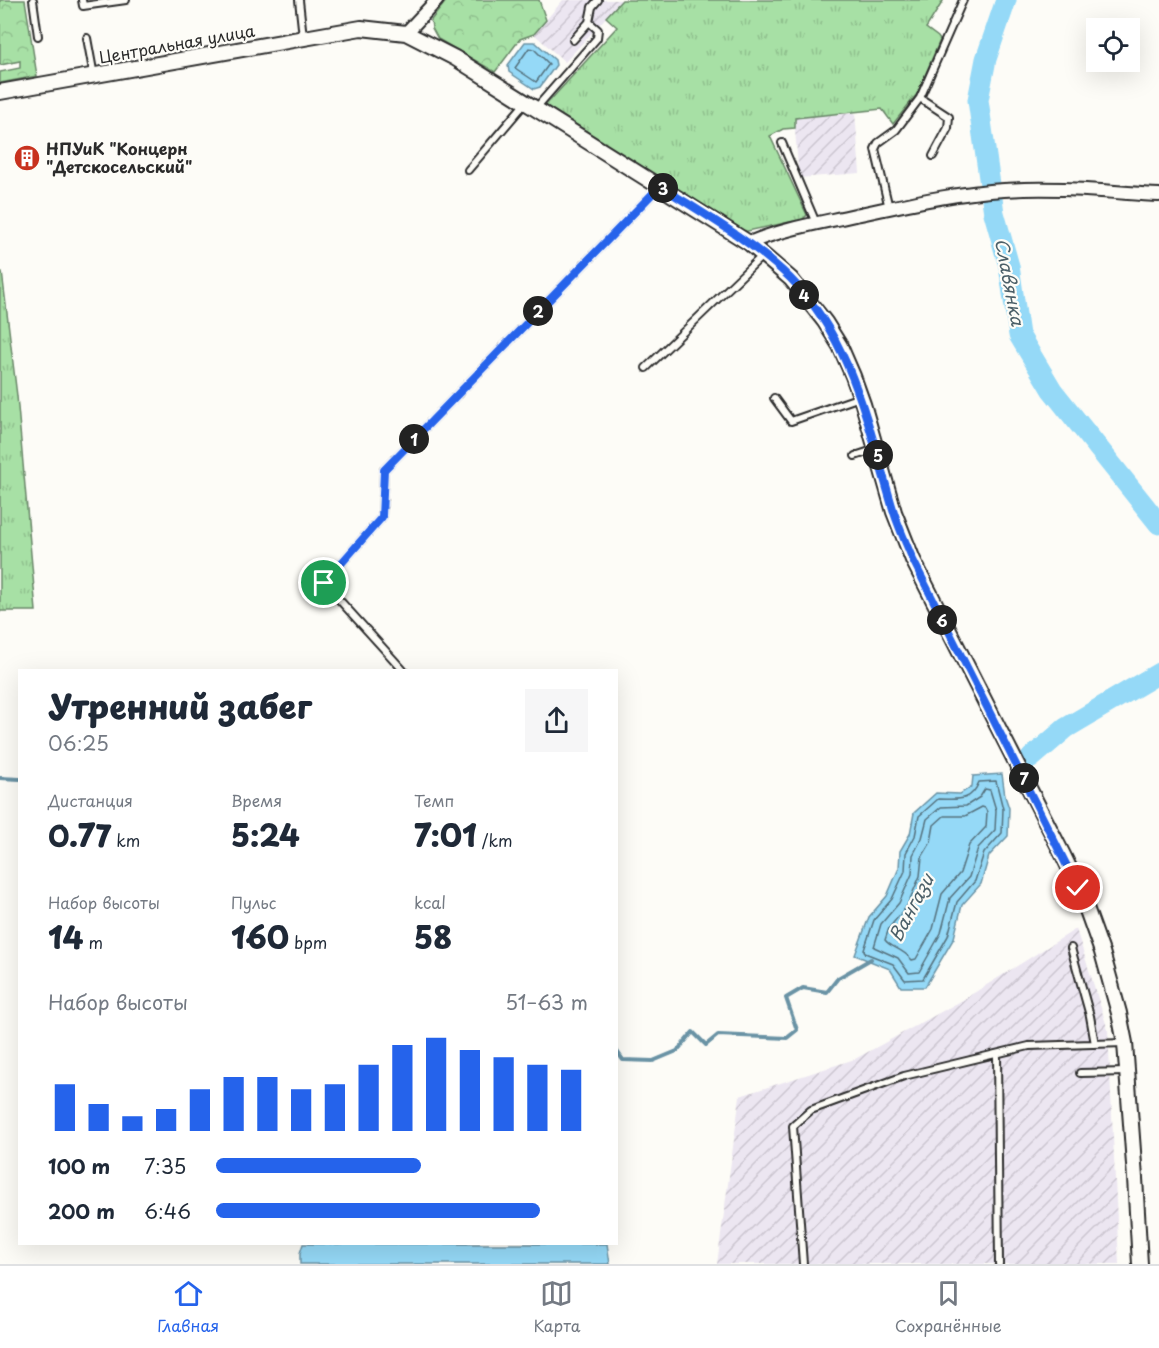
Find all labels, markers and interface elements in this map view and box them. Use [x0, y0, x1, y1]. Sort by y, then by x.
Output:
street label: Центральная улица [97, 17, 257, 69]
map controls [1086, 18, 1140, 72]
button: locate [1086, 18, 1140, 72]
place label: НПУиК "Концерн "Детскосельский" [46, 136, 192, 178]
building icon: НПУиК "Концерн "Детскосельский" [12, 143, 42, 173]
pin: 3 [648, 173, 678, 203]
text: 3 [658, 176, 668, 200]
water label: Славянка [989, 236, 1032, 329]
pin: 4 [789, 280, 819, 310]
text: 4 [799, 283, 809, 307]
pin: 2 [523, 296, 553, 326]
text: 2 [532, 299, 544, 323]
pin: 1 [399, 424, 429, 454]
text: 1 [410, 427, 418, 451]
pin: 5 [863, 440, 893, 470]
text: 5 [873, 443, 883, 467]
pin [298, 557, 349, 608]
icon: arrive [307, 566, 340, 599]
pin: 6 [927, 605, 957, 635]
text: 6 [936, 608, 948, 632]
text: Утренний забег [48, 680, 312, 730]
button: share [525, 689, 588, 752]
text: 06:25 [48, 728, 109, 758]
pin: 7 [1009, 763, 1039, 793]
text: 7 [1019, 766, 1029, 790]
text: Дистанция [48, 788, 133, 812]
text: Время [231, 788, 282, 812]
text: Темп [414, 788, 454, 812]
text: 0.77 [48, 812, 111, 857]
text: 5:24 [231, 812, 300, 857]
text: 7:01 [414, 812, 477, 857]
text: km [111, 828, 140, 852]
text: /km [477, 828, 512, 852]
pin [1052, 862, 1103, 913]
water label: Вангази [882, 867, 941, 946]
icon: check [1061, 871, 1094, 904]
text: Набор высоты [48, 890, 160, 914]
text: Пульс [231, 890, 276, 914]
text: kcal [414, 890, 446, 914]
text: 14 [48, 914, 83, 959]
text: 160 [231, 914, 289, 959]
text: 58 [414, 914, 452, 959]
text: m [83, 930, 103, 954]
text: bpm [289, 930, 327, 954]
text: Набор высоты [48, 987, 188, 1017]
text: 51–63 m [505, 987, 588, 1017]
text: 100 m [48, 1151, 110, 1181]
text: 7:35 [144, 1151, 186, 1181]
text: 200 m [48, 1196, 115, 1226]
text: 6:46 [144, 1196, 191, 1226]
tab: Главная [157, 1277, 219, 1337]
tab: Карта [533, 1277, 580, 1337]
tab: Сохранённые [895, 1277, 1002, 1337]

